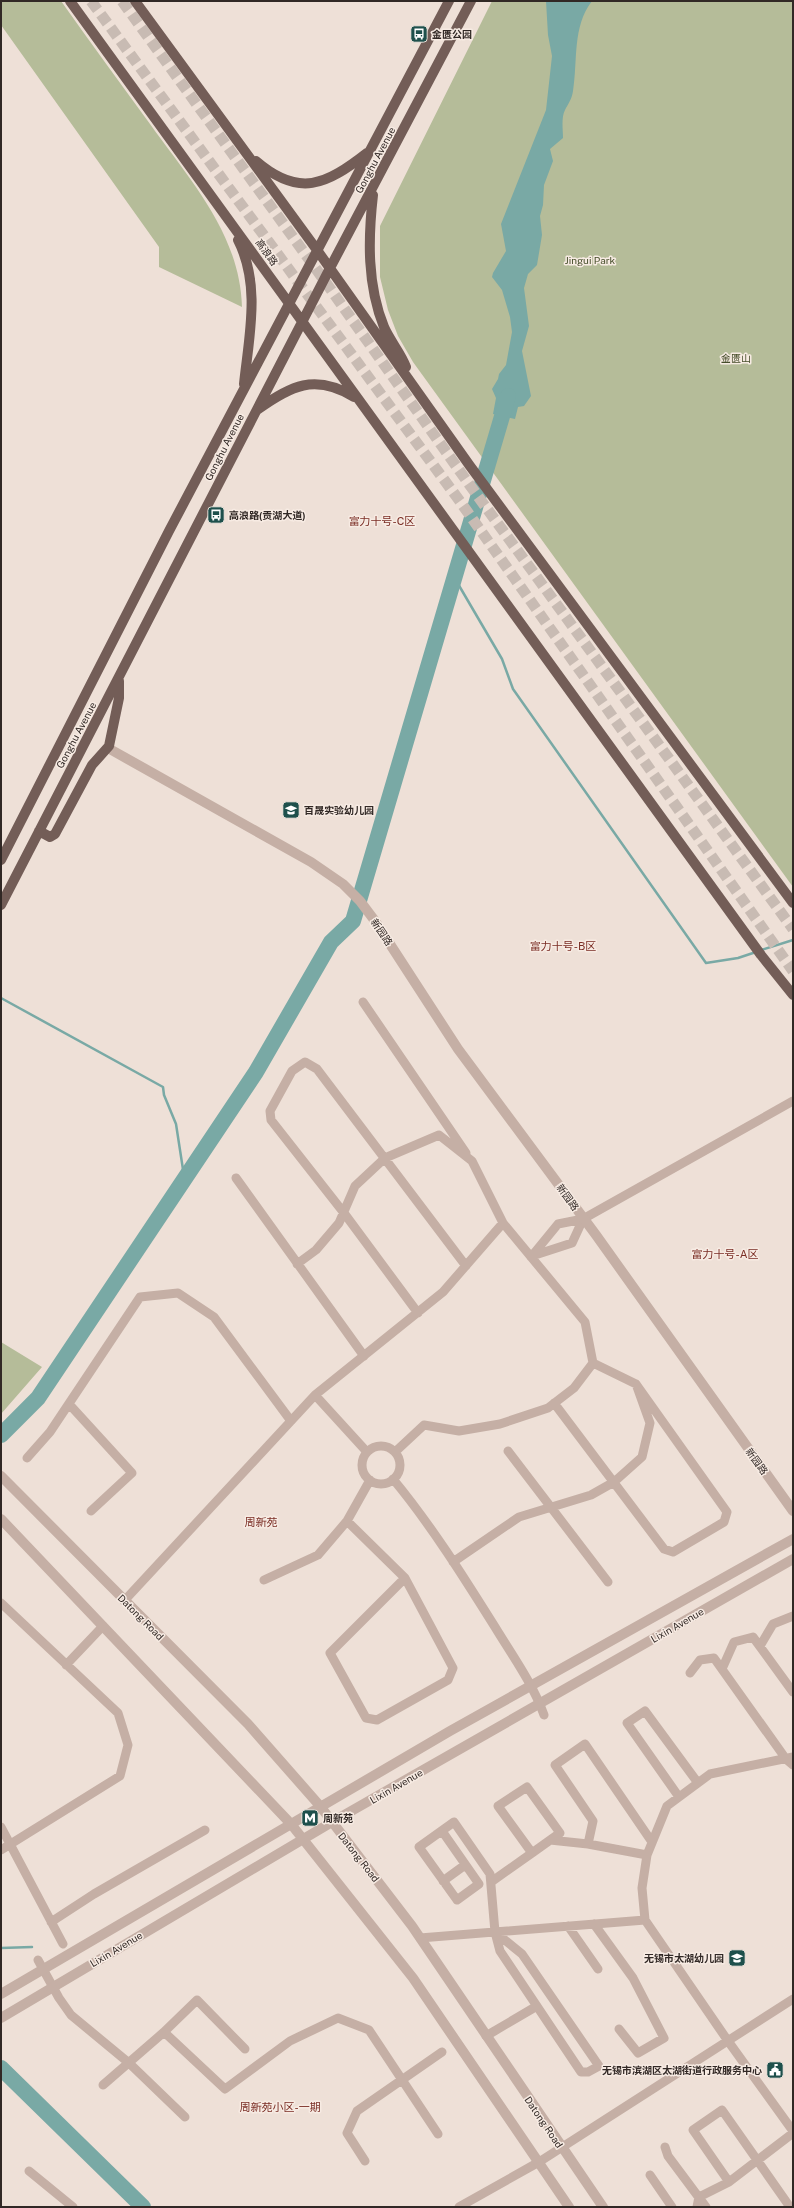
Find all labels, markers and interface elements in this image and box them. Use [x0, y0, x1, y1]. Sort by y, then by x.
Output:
bus stop icon: 金匮公园 [409, 24, 429, 44]
place label: 金匮公园 [431, 28, 472, 40]
street label: Gonghu Avenue [352, 125, 398, 195]
street label: 高浪路 [253, 236, 281, 268]
park label: Jingui Park [565, 254, 616, 266]
park label: 金匮山 [721, 352, 751, 364]
street label: Gonghu Avenue [202, 411, 246, 482]
bus stop icon: 高浪路(贡湖大道) [206, 505, 226, 525]
place label: 高浪路(贡湖大道) [229, 509, 306, 521]
district label: 富力十号-C区 [349, 515, 415, 527]
street label: Gonghu Avenue [53, 700, 99, 770]
school or university icon: 百晟实验幼儿园 [281, 800, 301, 820]
place label: 百晟实验幼儿园 [304, 804, 374, 816]
street label: 新园路 [369, 916, 395, 948]
district label: 富力十号-B区 [530, 940, 596, 952]
street label: 新园路 [554, 1181, 582, 1213]
district label: 富力十号-A区 [692, 1248, 758, 1260]
street label: 新园路 [743, 1445, 771, 1477]
district label: 周新苑 [245, 1516, 278, 1528]
street label: Datong Road [116, 1592, 166, 1642]
street label: Lixin Avenue [648, 1605, 706, 1645]
street label: Lixin Avenue [367, 1766, 425, 1806]
metro station icon: 周新苑 [300, 1808, 320, 1828]
place label: 周新苑 [323, 1812, 353, 1824]
street label: Datong Road [336, 1830, 382, 1884]
street label: Lixin Avenue [88, 1928, 145, 1969]
school or university icon: 无锡市太湖幼儿园 [727, 1948, 747, 1968]
place label: 无锡市太湖幼儿园 [644, 1952, 724, 1964]
public building icon: 无锡市滨湖区太湖街道行政服务中心 [765, 2060, 785, 2080]
place label: 无锡市滨湖区太湖街道行政服务中心 [602, 2064, 762, 2076]
street label: Datong Road [522, 2094, 566, 2150]
district label: 周新苑小区-一期 [239, 2101, 321, 2113]

